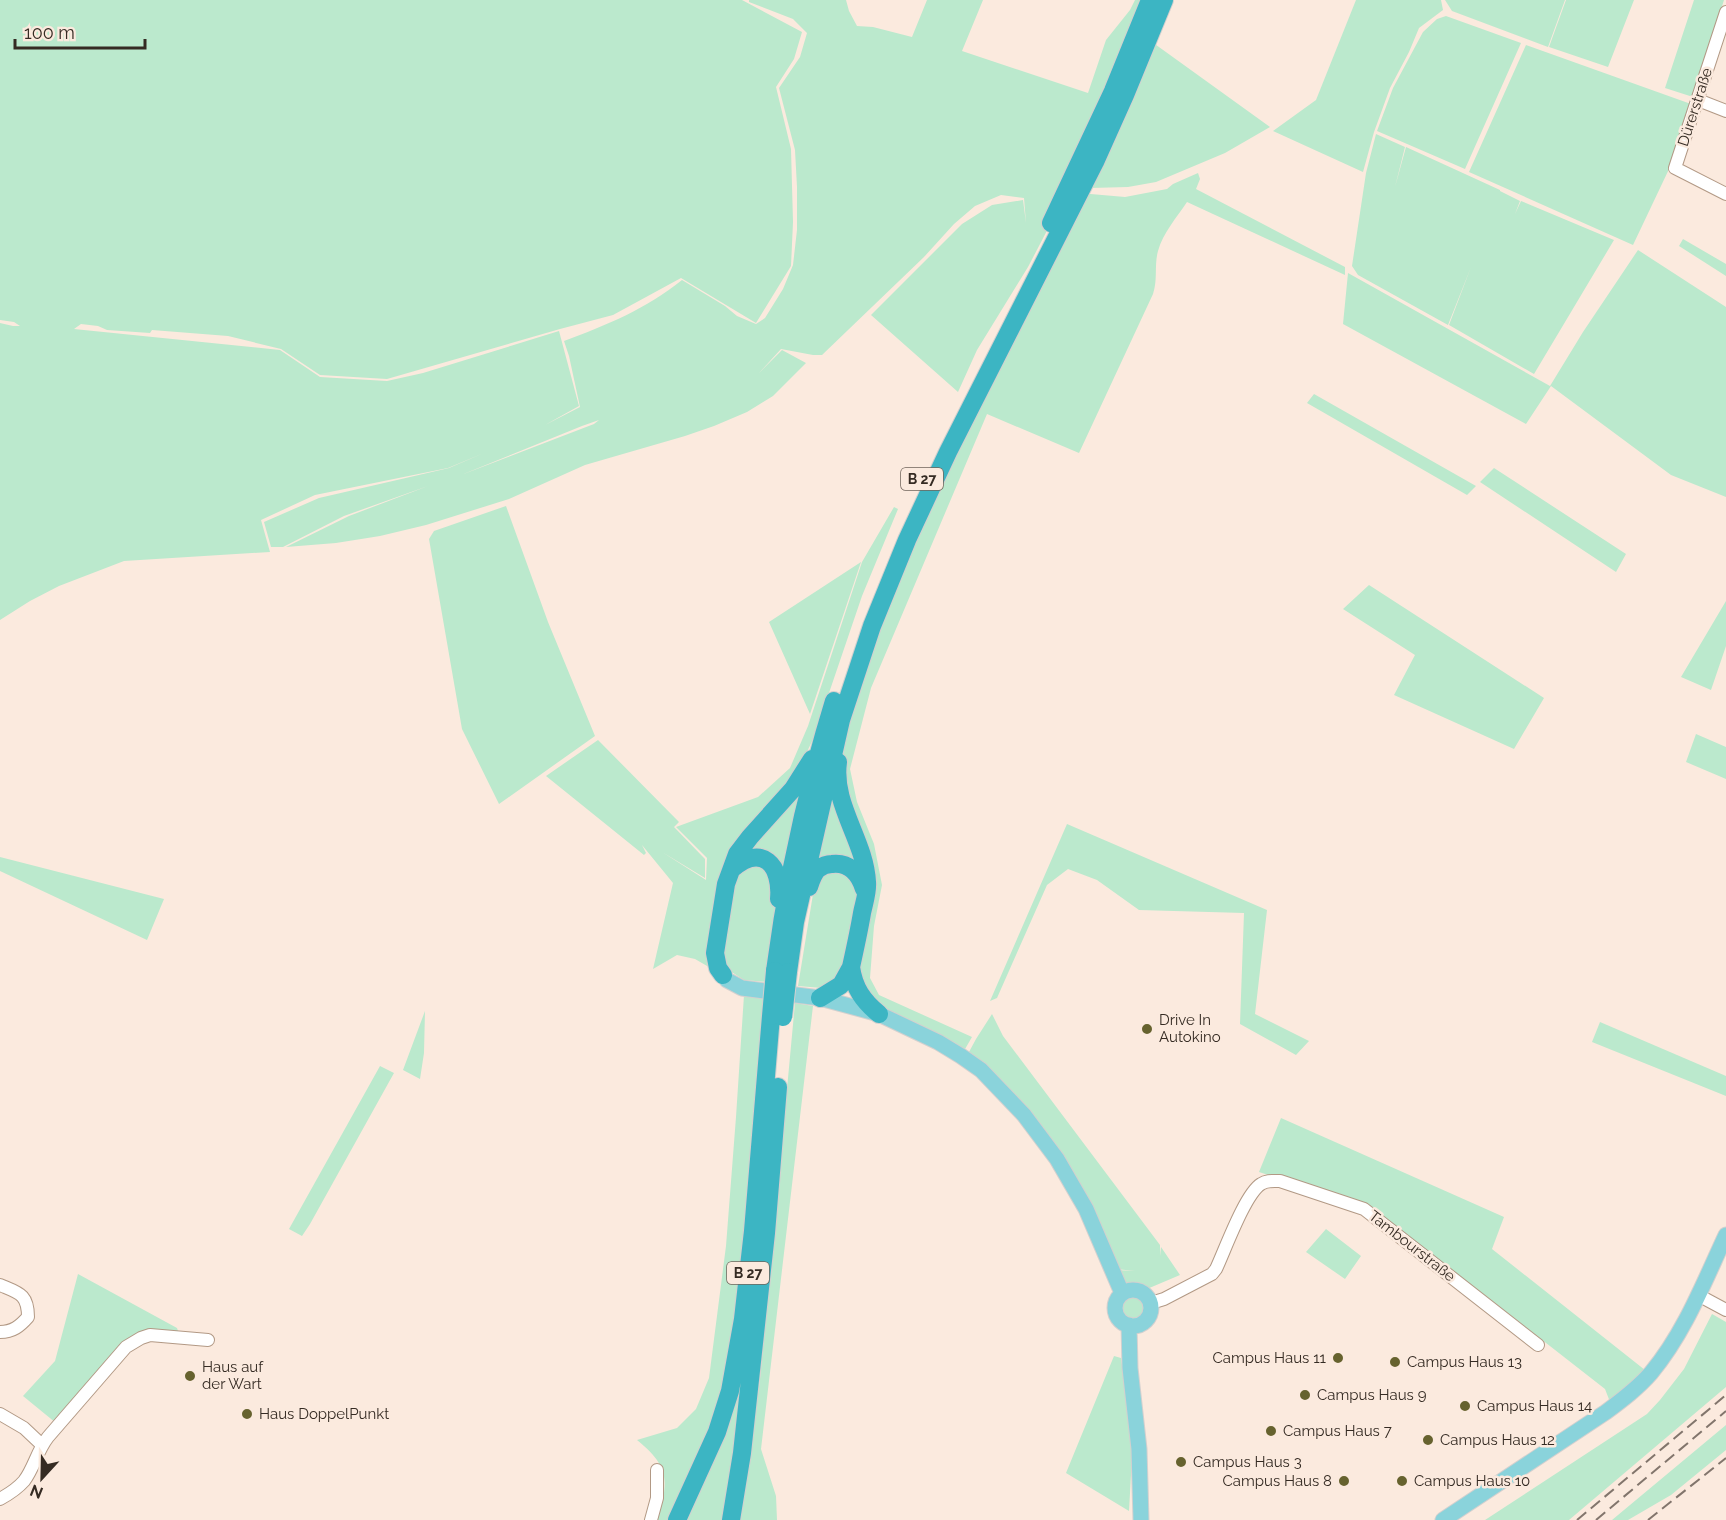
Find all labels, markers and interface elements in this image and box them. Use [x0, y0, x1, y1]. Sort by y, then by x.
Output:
scale bar [15, 12, 146, 50]
text: 100 m [24, 22, 75, 43]
street label: Dürerstraße [1674, 65, 1716, 149]
road number: B 27 [901, 468, 943, 490]
place label: Drive In Autokino [1159, 1011, 1221, 1046]
marker: Drive In Autokino [1140, 1022, 1154, 1036]
street label: Tambourstraße [1365, 1207, 1459, 1285]
road number: B 27 [727, 1262, 769, 1284]
place label: Campus Haus 11 [1213, 1349, 1327, 1367]
marker: Campus Haus 11 [1331, 1351, 1345, 1365]
place label: Campus Haus 13 [1407, 1353, 1522, 1371]
marker: Campus Haus 13 [1388, 1355, 1402, 1369]
place label: Haus auf der Wart [202, 1358, 264, 1393]
marker: Haus auf der Wart [183, 1369, 197, 1383]
place label: Campus Haus 9 [1317, 1386, 1427, 1404]
marker: Campus Haus 9 [1298, 1388, 1312, 1402]
place label: Campus Haus 14 [1477, 1397, 1592, 1415]
marker: Campus Haus 14 [1458, 1399, 1472, 1413]
place label: Haus DoppelPunkt [259, 1405, 389, 1423]
marker: Haus DoppelPunkt [240, 1407, 254, 1421]
place label: Campus Haus 7 [1283, 1422, 1392, 1440]
marker: Campus Haus 7 [1264, 1424, 1278, 1438]
place label: Campus Haus 12 [1440, 1431, 1555, 1449]
marker: Campus Haus 12 [1421, 1433, 1435, 1447]
north arrow [12, 1448, 72, 1508]
place label: Campus Haus 3 [1193, 1453, 1302, 1471]
marker: Campus Haus 3 [1174, 1455, 1188, 1469]
place label: Campus Haus 8 [1222, 1472, 1332, 1490]
place label: Campus Haus 10 [1414, 1472, 1530, 1490]
marker: Campus Haus 8 [1337, 1474, 1351, 1488]
marker: Campus Haus 10 [1395, 1474, 1409, 1488]
text: N [27, 1480, 46, 1503]

